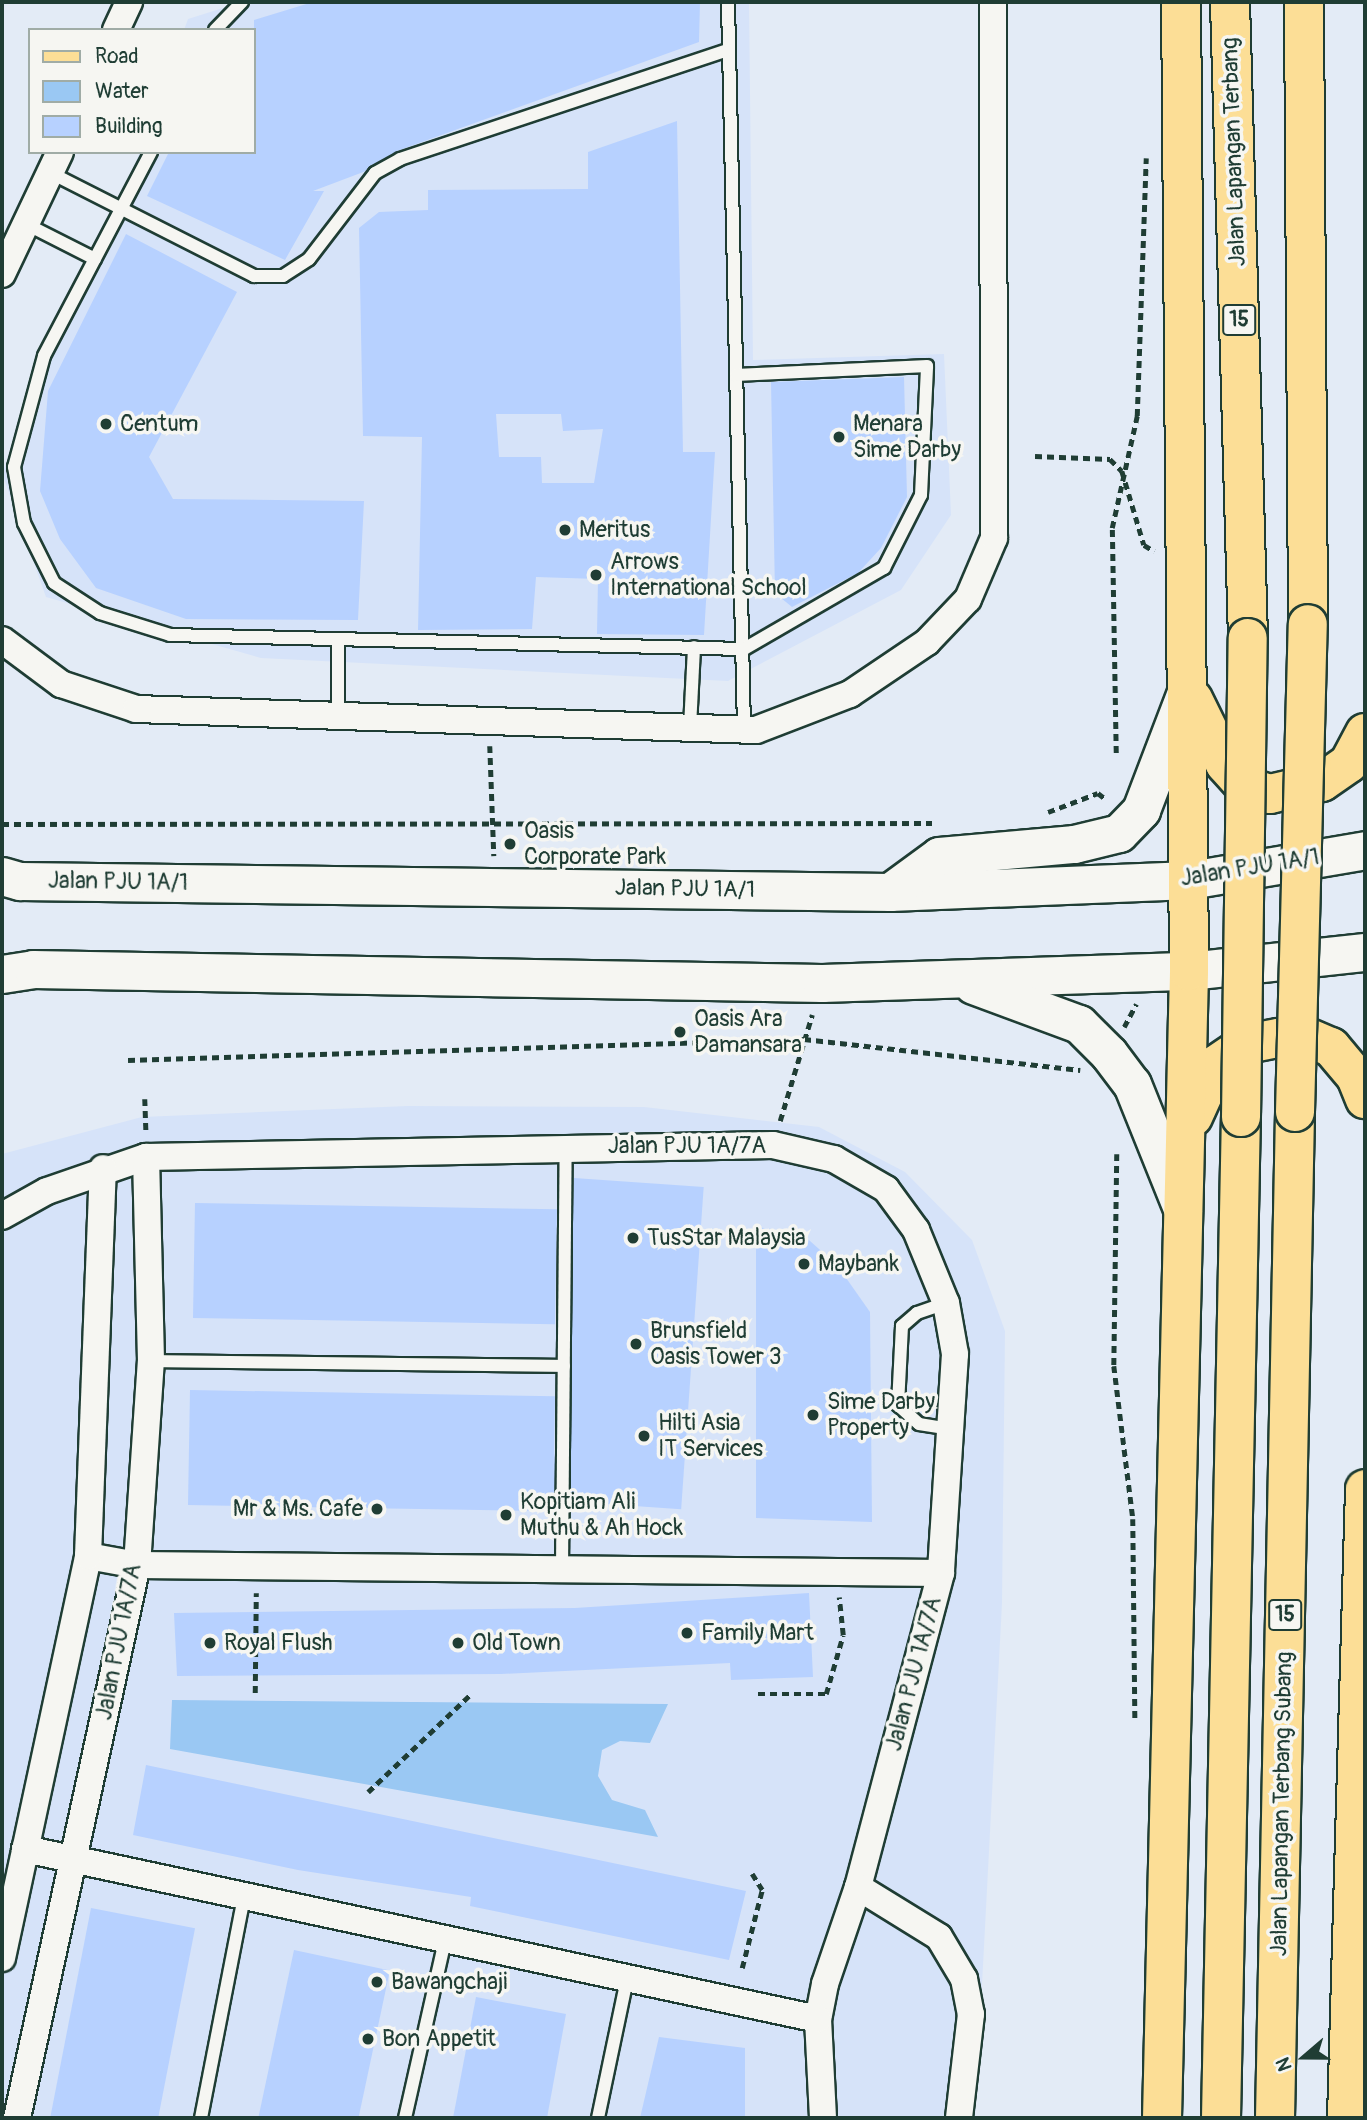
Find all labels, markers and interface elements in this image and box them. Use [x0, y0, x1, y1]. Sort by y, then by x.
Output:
legend [28, 28, 256, 154]
street label: Jalan Lapangan Terbang [1216, 37, 1252, 267]
text: Road [95, 43, 139, 70]
text: Water [95, 78, 148, 105]
text: Building [95, 113, 162, 140]
road number: 15 [1222, 302, 1256, 338]
place label: Centum [120, 410, 198, 438]
place label: Menara Sime Darby [853, 410, 961, 464]
marker: Centum [98, 416, 114, 432]
marker: Menara Sime Darby [831, 429, 847, 445]
place label: Meritus [579, 516, 650, 544]
marker: Meritus [557, 522, 573, 538]
place label: Arrows International School [610, 548, 807, 602]
marker: Arrows International School [588, 567, 604, 583]
place label: Oasis Corporate Park [524, 817, 666, 871]
marker: Oasis Corporate Park [502, 836, 518, 852]
street label: Jalan PJU 1A/1 [1179, 843, 1321, 893]
street label: Jalan PJU 1A/1 [48, 867, 188, 897]
street label: Jalan PJU 1A/1 [615, 874, 755, 904]
place label: Oasis Ara Damansara [694, 1005, 802, 1059]
marker: Oasis Ara Damansara [672, 1024, 688, 1040]
street label: Jalan PJU 1A/7A [608, 1132, 766, 1160]
place label: TusStar Malaysia [647, 1224, 806, 1252]
marker: TusStar Malaysia [625, 1230, 641, 1246]
place label: Maybank [818, 1250, 899, 1278]
marker: Maybank [796, 1256, 812, 1272]
place label: Brunsfield Oasis Tower 3 [650, 1317, 782, 1371]
marker: Brunsfield Oasis Tower 3 [628, 1336, 644, 1352]
place label: Sime Darby Property [827, 1388, 935, 1442]
marker: Sime Darby Property [805, 1407, 821, 1423]
place label: Hilti Asia IT Services [658, 1409, 763, 1463]
marker: Hilti Asia IT Services [636, 1428, 652, 1444]
place label: Kopitiam Ali Muthu & Ah Hock [520, 1488, 683, 1542]
place label: Mr & Ms. Cafe [233, 1495, 363, 1523]
marker: Mr & Ms. Cafe [369, 1501, 385, 1517]
marker: Kopitiam Ali Muthu & Ah Hock [498, 1507, 514, 1523]
street label: Jalan PJU 1A/7A [90, 1562, 148, 1722]
street label: Jalan PJU 1A/7A [880, 1594, 948, 1754]
road number: 15 [1268, 1598, 1302, 1632]
place label: Family Mart [701, 1619, 814, 1647]
marker: Family Mart [679, 1625, 695, 1641]
place label: Royal Flush [224, 1629, 333, 1657]
place label: Old Town [472, 1629, 561, 1657]
marker: Royal Flush [202, 1635, 218, 1651]
marker: Old Town [450, 1635, 466, 1651]
street label: Jalan Lapangan Terbang Subang [1266, 1651, 1298, 1957]
place label: Bawangchaji [391, 1968, 507, 1996]
marker: Bawangchaji [369, 1974, 385, 1990]
north arrow [1269, 2022, 1339, 2092]
place label: Bon Appetit [382, 2025, 496, 2053]
marker: Bon Appetit [360, 2031, 376, 2047]
text: N [1271, 2054, 1298, 2074]

